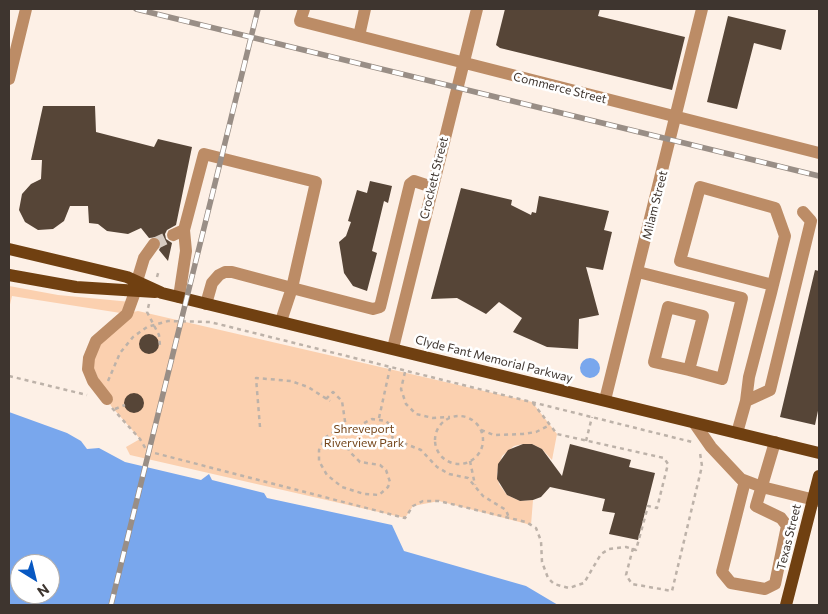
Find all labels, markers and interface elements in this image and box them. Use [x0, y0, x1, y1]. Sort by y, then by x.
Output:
street label: Commerce Street [512, 69, 608, 107]
street label: Crockett Street [417, 135, 451, 221]
street label: Milam Street [639, 169, 671, 241]
street label: Clyde Fant Memorial Parkway [414, 332, 574, 386]
park label: Shreveport Riverview Park [324, 422, 404, 450]
street label: Texas Street [774, 503, 804, 571]
north arrow [10, 554, 60, 604]
text: N [34, 581, 53, 601]

